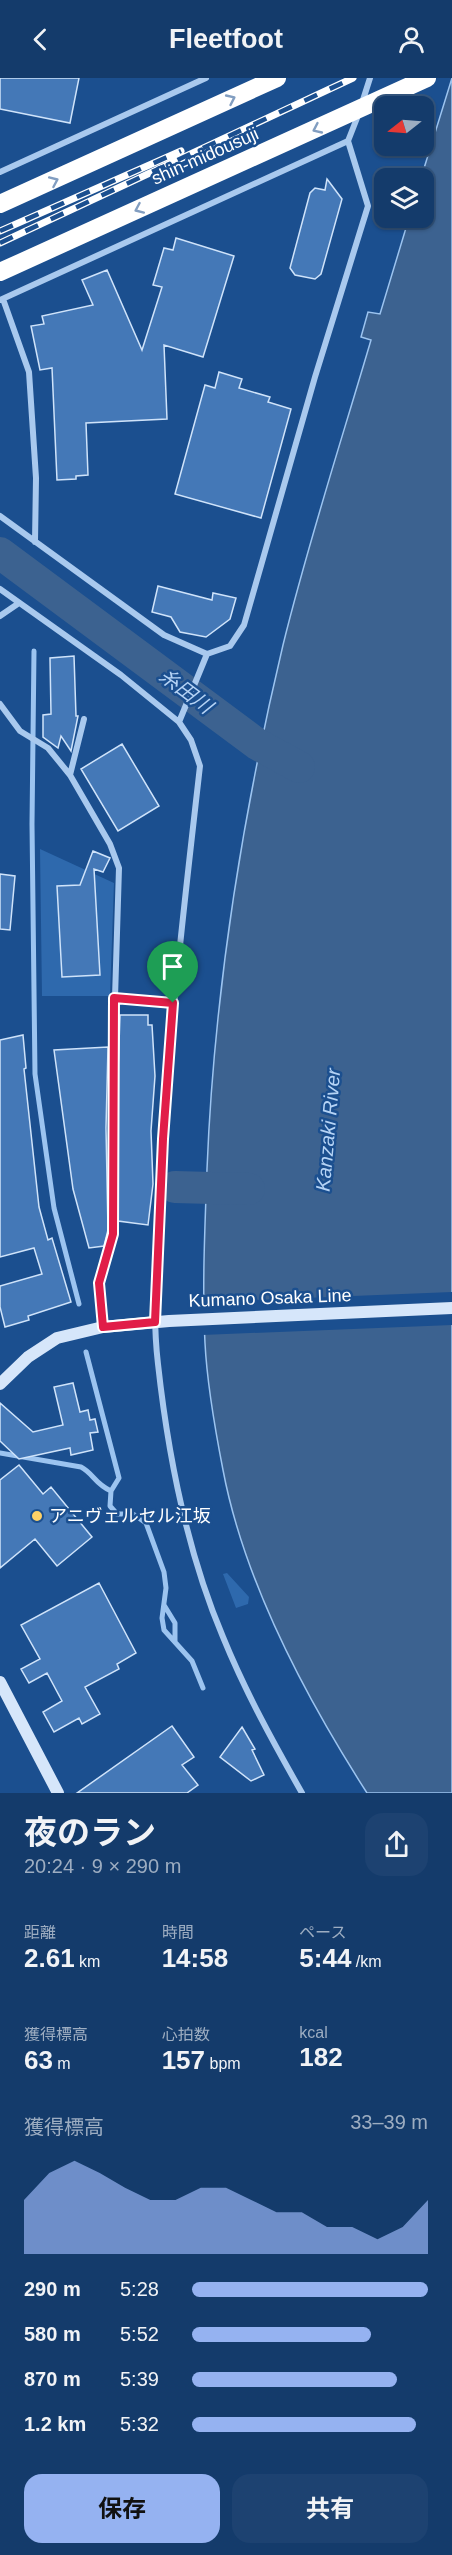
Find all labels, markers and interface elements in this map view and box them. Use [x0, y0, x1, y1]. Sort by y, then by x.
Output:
icon: back [24, 23, 57, 56]
icon: person [395, 23, 428, 56]
text: Fleetfoot [169, 24, 283, 54]
one-way arrow [224, 95, 235, 107]
north arrow [374, 96, 434, 156]
map controls [374, 96, 434, 228]
one-way arrow [312, 121, 323, 133]
street label: shin-midousuji [148, 123, 262, 189]
button: layers [374, 168, 434, 228]
one-way arrow [47, 176, 58, 188]
one-way arrow [135, 202, 146, 214]
water label: 糸田川 [155, 664, 218, 719]
pin [147, 941, 198, 1003]
icon: arrive [156, 950, 189, 983]
water label: Kanzaki River [312, 1066, 344, 1192]
street label: Kumano Osaka Line [188, 1285, 352, 1311]
place label: アニヴェルセル江坂 [49, 1506, 211, 1526]
marker: アニヴェルセル江坂 [30, 1509, 44, 1523]
button: share [365, 1813, 428, 1876]
text: 夜のラン [24, 1814, 156, 1851]
text: 20:24 · 9 × 290 m [24, 1855, 181, 1877]
text: 距離 [24, 1924, 56, 1941]
text: 時間 [162, 1924, 194, 1941]
text: ペース [299, 1924, 347, 1941]
text: 2.61 [24, 1943, 75, 1973]
text: 14:58 [162, 1943, 228, 1973]
text: 5:44 [299, 1943, 351, 1973]
text: km [75, 1953, 100, 1970]
text: /km [351, 1953, 382, 1970]
text: kcal [299, 2024, 328, 2041]
text: 獲得標高 [24, 2026, 88, 2043]
text: 心拍数 [162, 2026, 210, 2043]
text: 182 [299, 2042, 343, 2072]
text: 63 [24, 2045, 53, 2075]
text: 157 [162, 2045, 205, 2075]
text: m [53, 2055, 71, 2072]
text: bpm [205, 2055, 241, 2072]
text: 33–39 m [350, 2111, 428, 2133]
text: 獲得標高 [24, 2116, 104, 2138]
text: 290 m [24, 2278, 81, 2300]
text: 5:28 [120, 2278, 159, 2300]
text: 580 m [24, 2323, 81, 2345]
text: 5:52 [120, 2323, 159, 2345]
text: 870 m [24, 2368, 81, 2390]
text: 5:39 [120, 2368, 159, 2390]
text: 1.2 km [24, 2413, 86, 2435]
text: 5:32 [120, 2413, 159, 2435]
button: 保存 [24, 2474, 220, 2543]
button: 共有 [232, 2474, 428, 2543]

